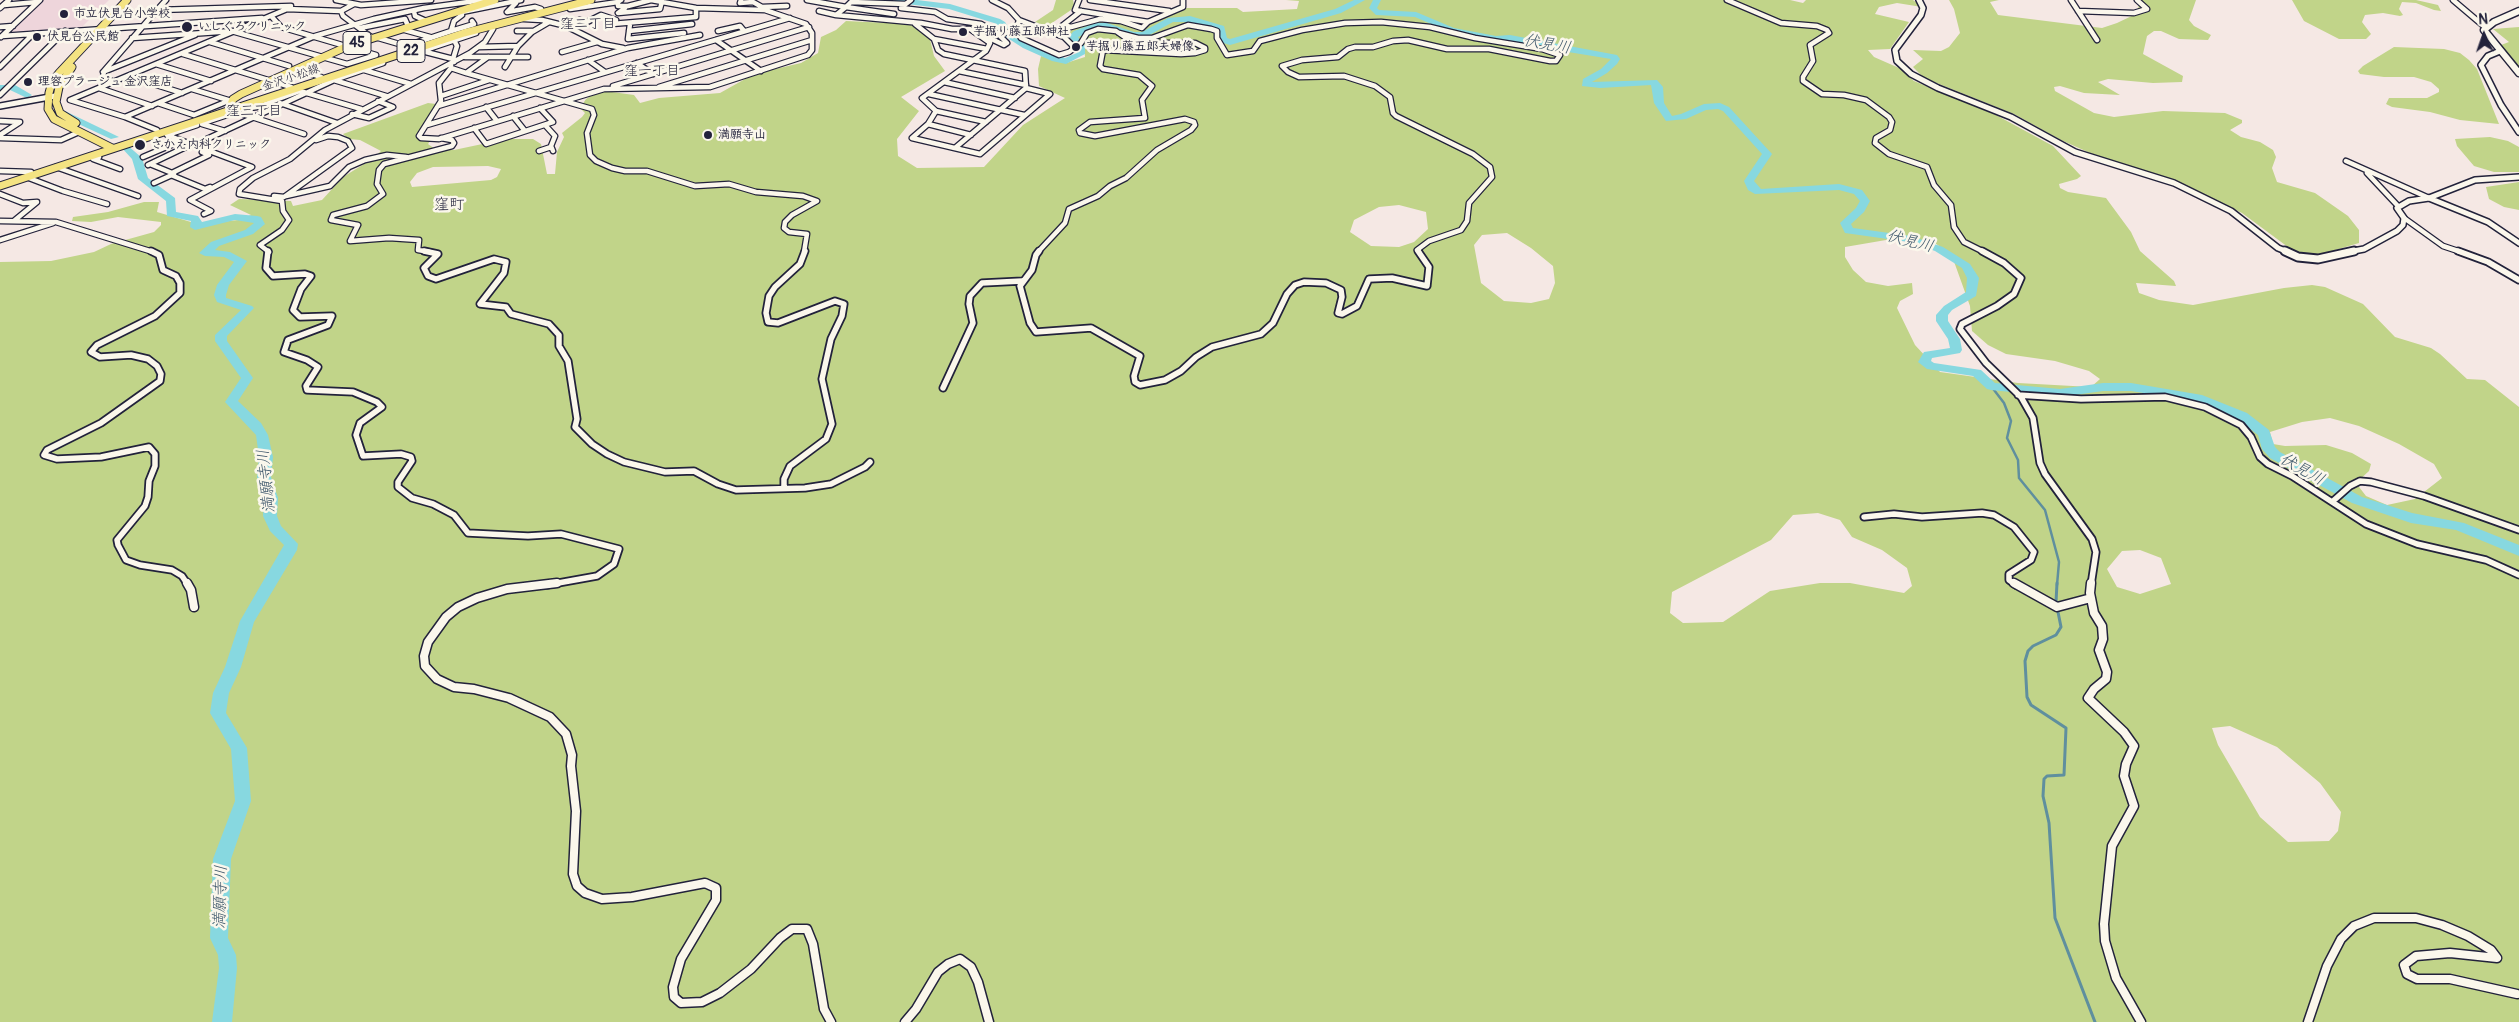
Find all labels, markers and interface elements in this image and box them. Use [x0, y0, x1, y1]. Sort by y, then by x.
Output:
place label: 市立伏見台小学校 [74, 7, 170, 21]
marker: 市立伏見台小学校 [58, 8, 70, 20]
north arrow [2459, 10, 2509, 60]
text: N [2478, 11, 2488, 28]
district label: 窪二丁目 [560, 16, 616, 32]
marker: いしぐろクリニック [180, 20, 194, 34]
place label: いしぐろクリニック [198, 20, 306, 34]
place label: 芋掘り藤五郎神社 [973, 25, 1069, 39]
marker: 芋掘り藤五郎神社 [957, 26, 969, 38]
place label: 伏見台公民館 [47, 30, 119, 44]
marker: 伏見台公民館 [31, 31, 43, 43]
water label: 伏見川 [1522, 31, 1572, 59]
road number: 45 [343, 32, 371, 54]
road number: 22 [397, 40, 425, 62]
place label: 芋掘り藤五郎夫婦像 [1086, 40, 1194, 54]
marker: 芋掘り藤五郎夫婦像 [1070, 41, 1082, 53]
street label: 金沢小松線 [260, 61, 322, 95]
district label: 窪一丁目 [624, 63, 680, 79]
place label: 理容プラージュ 金沢窪店 [38, 75, 173, 89]
marker: 理容プラージュ 金沢窪店 [22, 76, 34, 88]
district label: 窪三丁目 [226, 103, 282, 119]
place label: 満願寺山 [718, 128, 766, 142]
marker: 満願寺山 [702, 129, 714, 141]
marker: さかえ内科クリニック [133, 138, 147, 152]
place label: さかえ内科クリニック [151, 138, 271, 152]
district label: 窪町 [434, 196, 464, 214]
water label: 伏見川 [1884, 227, 1936, 257]
water label: 満願寺川 [254, 448, 280, 514]
water label: 伏見川 [2276, 450, 2328, 490]
water label: 満願寺川 [210, 865, 232, 929]

